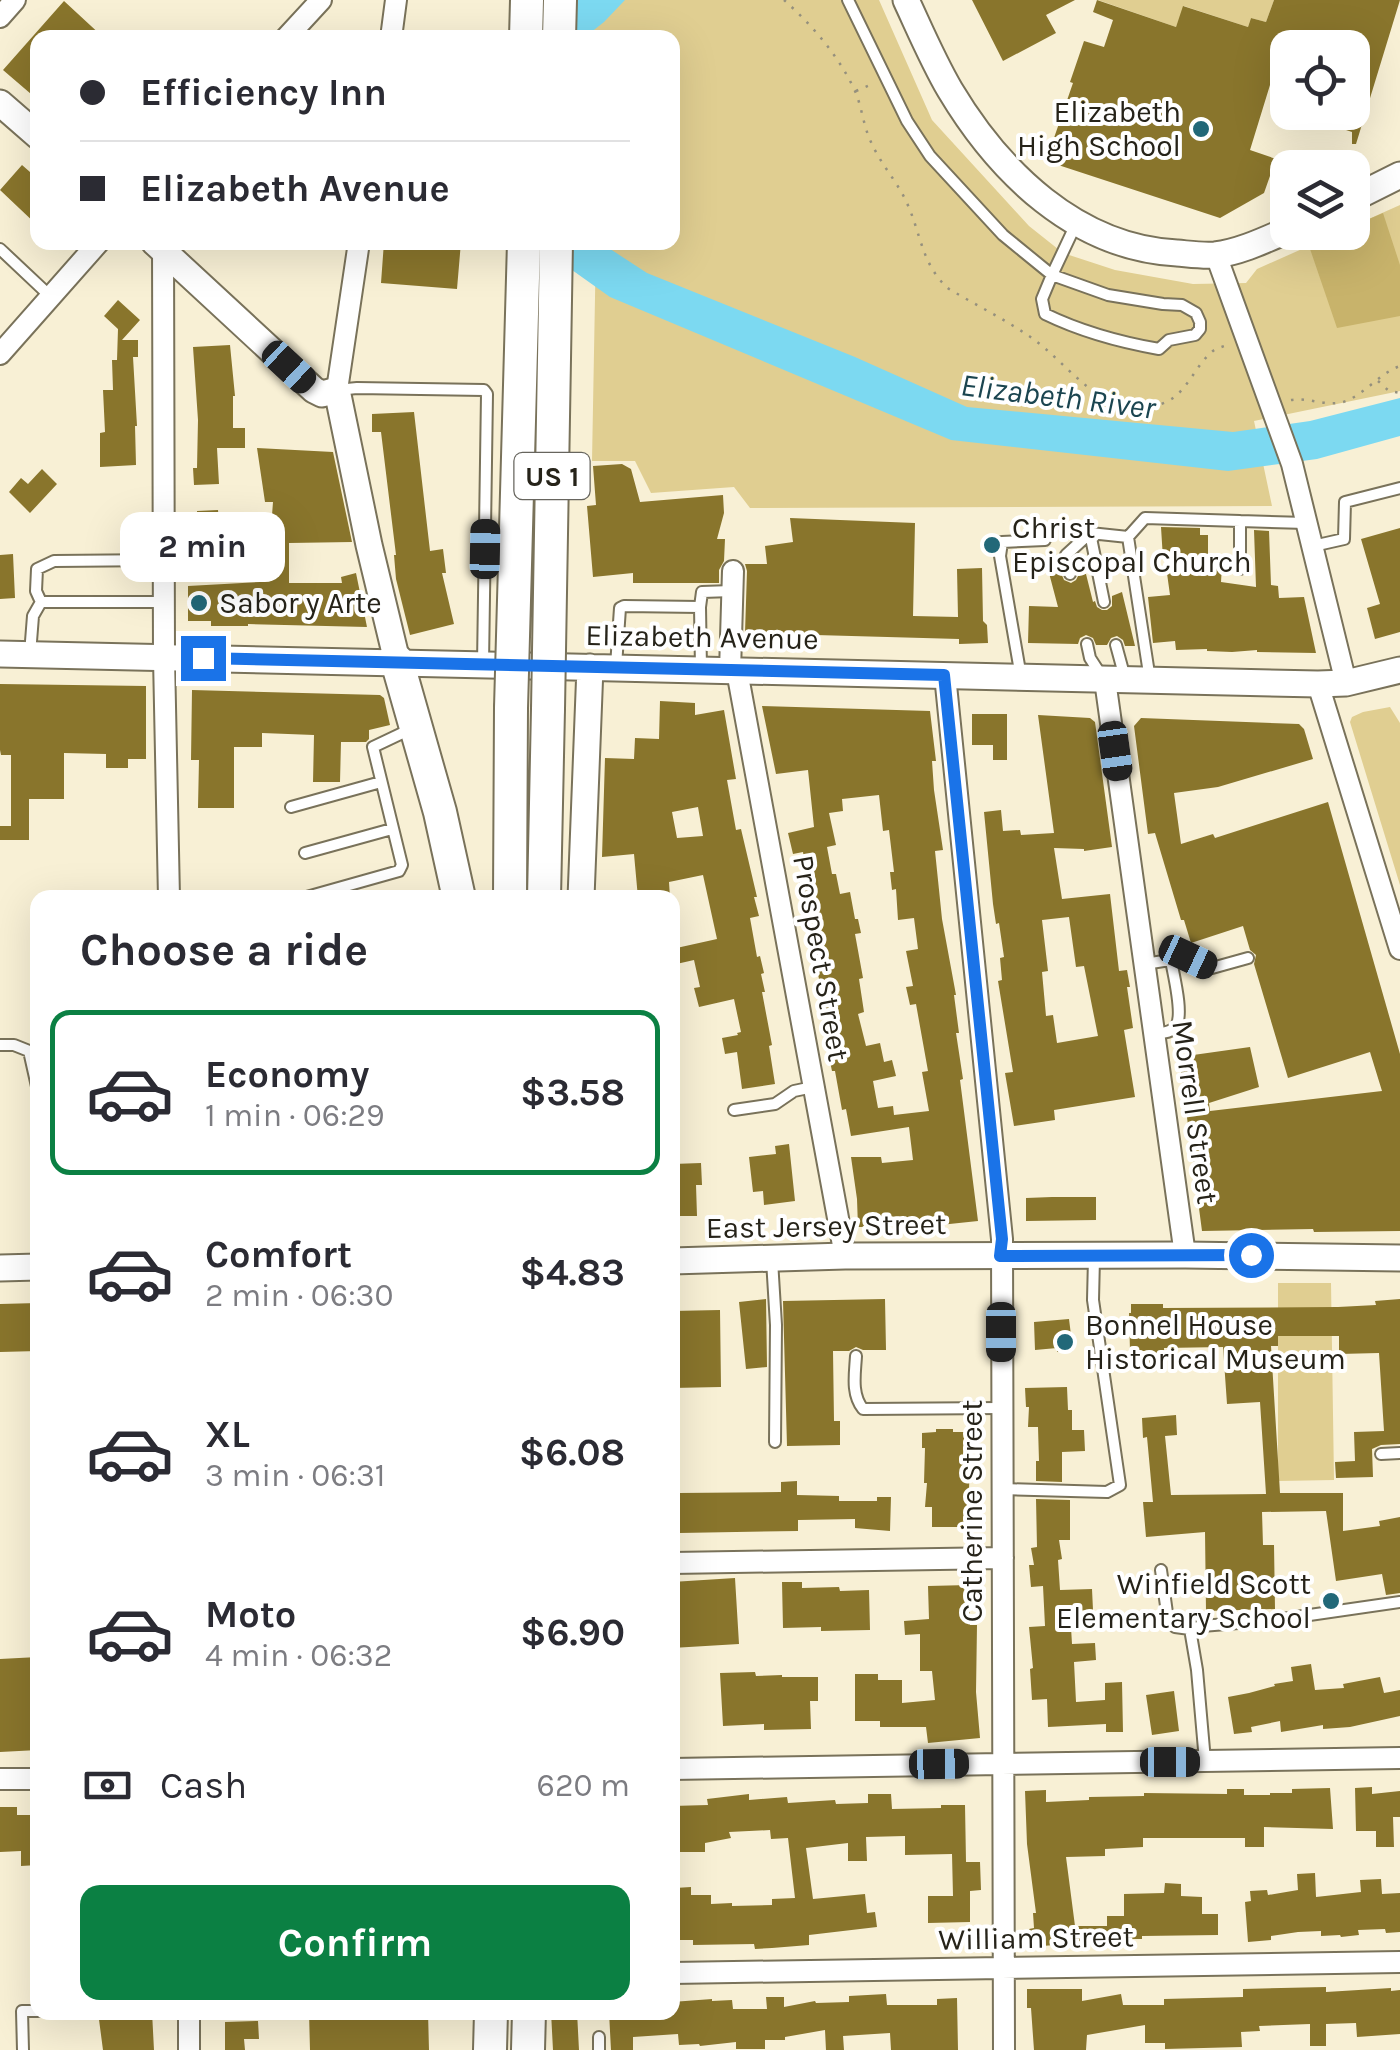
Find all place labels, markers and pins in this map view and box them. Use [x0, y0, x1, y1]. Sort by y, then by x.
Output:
place label: Elizabeth High School [1017, 94, 1181, 164]
marker: Elizabeth High School [1190, 118, 1212, 140]
place label: Christ Episcopal Church [1012, 510, 1252, 580]
marker: Christ Episcopal Church [981, 534, 1003, 556]
place label: Sabor y Arte [219, 585, 382, 621]
marker: Sabor y Arte [188, 592, 210, 614]
place label: Bonnel House Historical Museum [1085, 1307, 1346, 1377]
marker: Bonnel House Historical Museum [1054, 1331, 1076, 1353]
place label: Winfield Scott Elementary School [1056, 1566, 1311, 1636]
marker: Winfield Scott Elementary School [1320, 1590, 1342, 1612]

